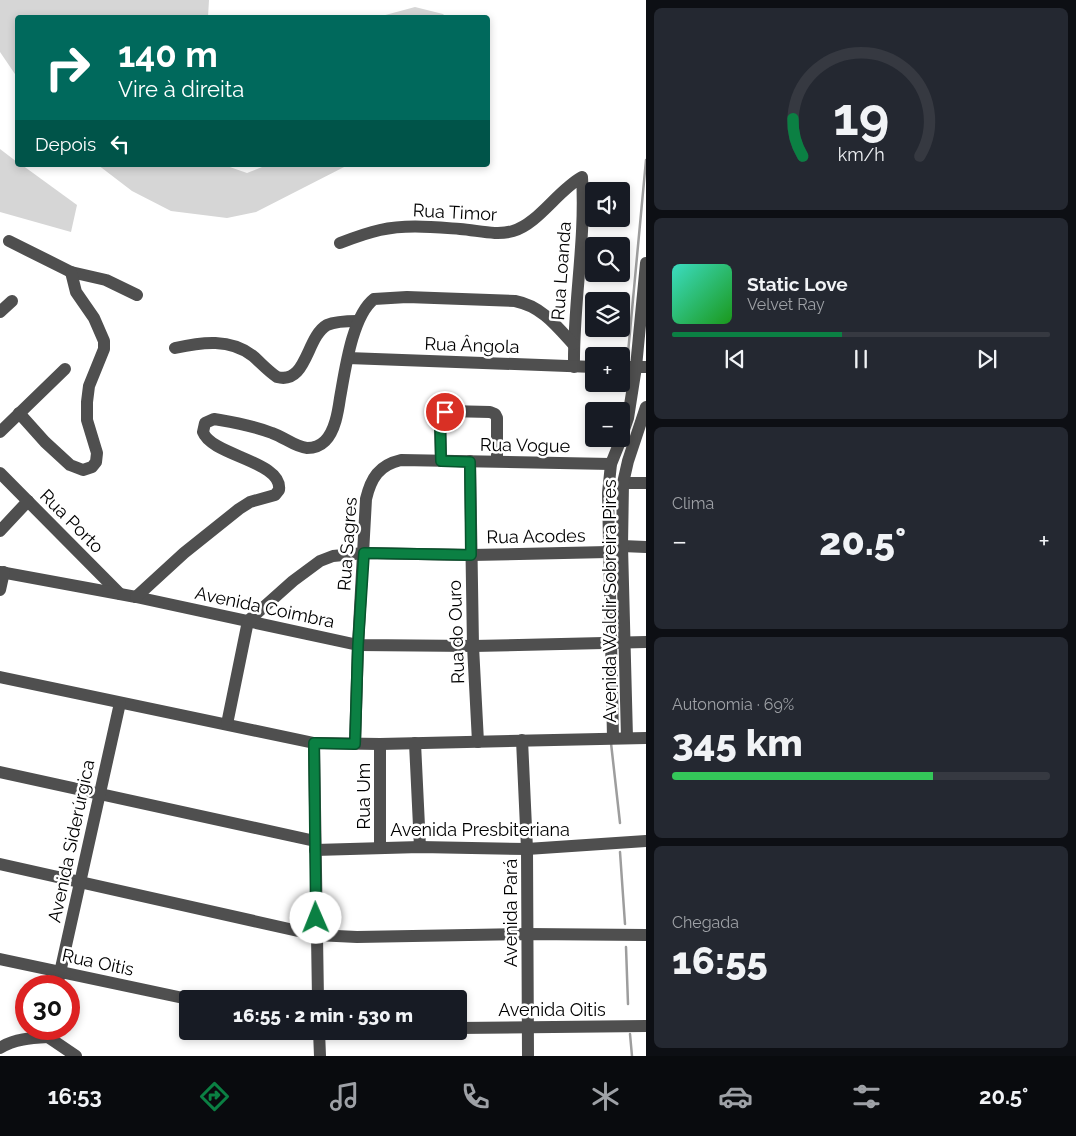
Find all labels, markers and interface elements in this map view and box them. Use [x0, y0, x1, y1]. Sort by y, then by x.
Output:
text: 140 m [118, 34, 218, 75]
icon: right [35, 35, 100, 100]
text: Vire à direita [118, 76, 244, 102]
text: 19 [833, 86, 889, 147]
icon: left [106, 130, 134, 158]
text: Depois [35, 133, 96, 155]
text: km/h [837, 144, 885, 165]
map controls [585, 182, 630, 447]
button: sound [585, 182, 630, 227]
street label: Rua Timor [412, 199, 498, 225]
street label: Rua Loanda [547, 221, 575, 321]
button: search [585, 237, 630, 282]
text: Static Love [747, 273, 848, 295]
button: layers [585, 292, 630, 337]
text: Velvet Ray [747, 295, 825, 314]
street label: Rua Ângola [424, 332, 520, 357]
icon: previous [721, 345, 749, 373]
icon: pause [847, 345, 875, 373]
icon: next [973, 345, 1001, 373]
button: + [585, 347, 630, 392]
pin [424, 391, 466, 433]
icon: arrive [431, 398, 459, 426]
button: − [585, 402, 630, 447]
street label: Rua Vogue [480, 434, 571, 456]
street label: Avenida Waldir Sobreira Pires [599, 479, 620, 723]
street label: Rua Porto [36, 485, 108, 557]
text: Clima [672, 494, 714, 513]
street label: Rua Sagres [333, 496, 361, 592]
text: 20.5° [819, 519, 906, 564]
street label: Rua Acodes [486, 525, 586, 547]
text: − [672, 525, 687, 558]
text: + [1038, 525, 1050, 558]
street label: Rua do Ouro [444, 579, 468, 684]
street label: Avenida Coimbra [193, 582, 337, 632]
text: Autonomia · 69% [672, 695, 794, 714]
text: 345 km [672, 720, 803, 765]
street label: Avenida Siderúrgica [43, 758, 99, 924]
street label: Rua Um [353, 763, 374, 829]
street label: Avenida Presbiteriana [390, 819, 570, 840]
street label: Avenida Pará [500, 859, 521, 967]
position arrow [289, 891, 341, 943]
text: Chegada [672, 913, 739, 932]
text: 16:55 [672, 938, 768, 983]
street label: Rua Oitis [60, 944, 136, 980]
speed limit sign: 30 [15, 975, 80, 1040]
street label: Avenida Oitis [498, 999, 606, 1020]
text: 16:55 · 2 min · 530 m [233, 1004, 413, 1026]
icon: directions [197, 1079, 232, 1114]
icon: music [327, 1079, 362, 1114]
icon: phone [458, 1079, 493, 1114]
icon: climate [588, 1079, 623, 1114]
icon: car [718, 1079, 753, 1114]
icon: filters [849, 1079, 884, 1114]
text: 16:53 [48, 1083, 102, 1109]
text: 20.5° [979, 1083, 1028, 1109]

